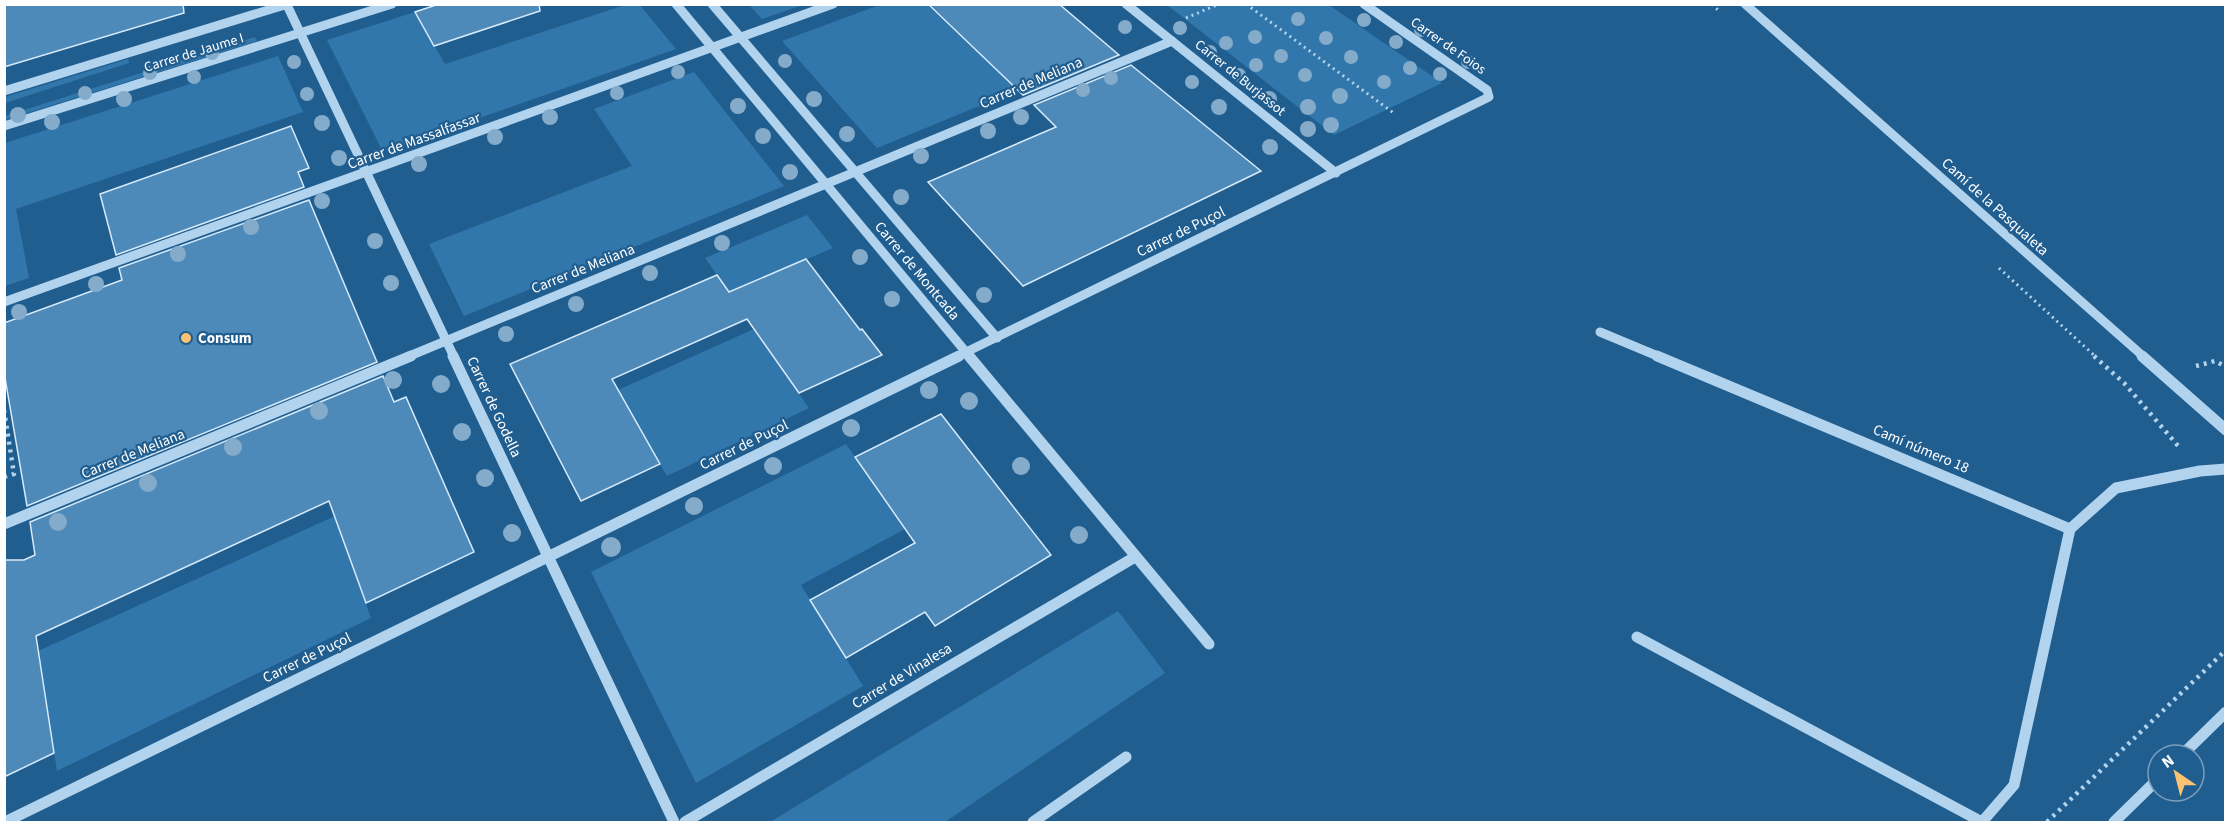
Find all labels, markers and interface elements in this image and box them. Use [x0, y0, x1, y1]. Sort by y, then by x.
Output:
street label: Carrer de Foios [1406, 13, 1490, 79]
street label: Carrer de Jaume I [142, 28, 246, 78]
street label: Carrer de Burjassot [1190, 35, 1290, 121]
street label: Carrer de Meliana [976, 52, 1086, 114]
street label: Carrer de Massalfassar [345, 107, 484, 175]
street label: Camí de la Pasqualeta [1937, 153, 2053, 261]
street label: Carrer de Puçol [1133, 201, 1229, 262]
street label: Carrer de Montcada [869, 217, 965, 325]
street label: Carrer de Meliana [528, 239, 638, 299]
place label: Consum [198, 328, 252, 349]
marker: Consum [179, 331, 193, 345]
street label: Carrer de Godella [461, 353, 527, 461]
street label: Carrer de Puçol [696, 414, 792, 475]
street label: Camí número 18 [1870, 419, 1972, 479]
street label: Carrer de Meliana [78, 424, 188, 484]
street label: Carrer de Puçol [259, 627, 355, 688]
street label: Carrer de Vinalesa [848, 638, 956, 714]
north arrow [2146, 743, 2206, 803]
text: N [2157, 749, 2179, 774]

